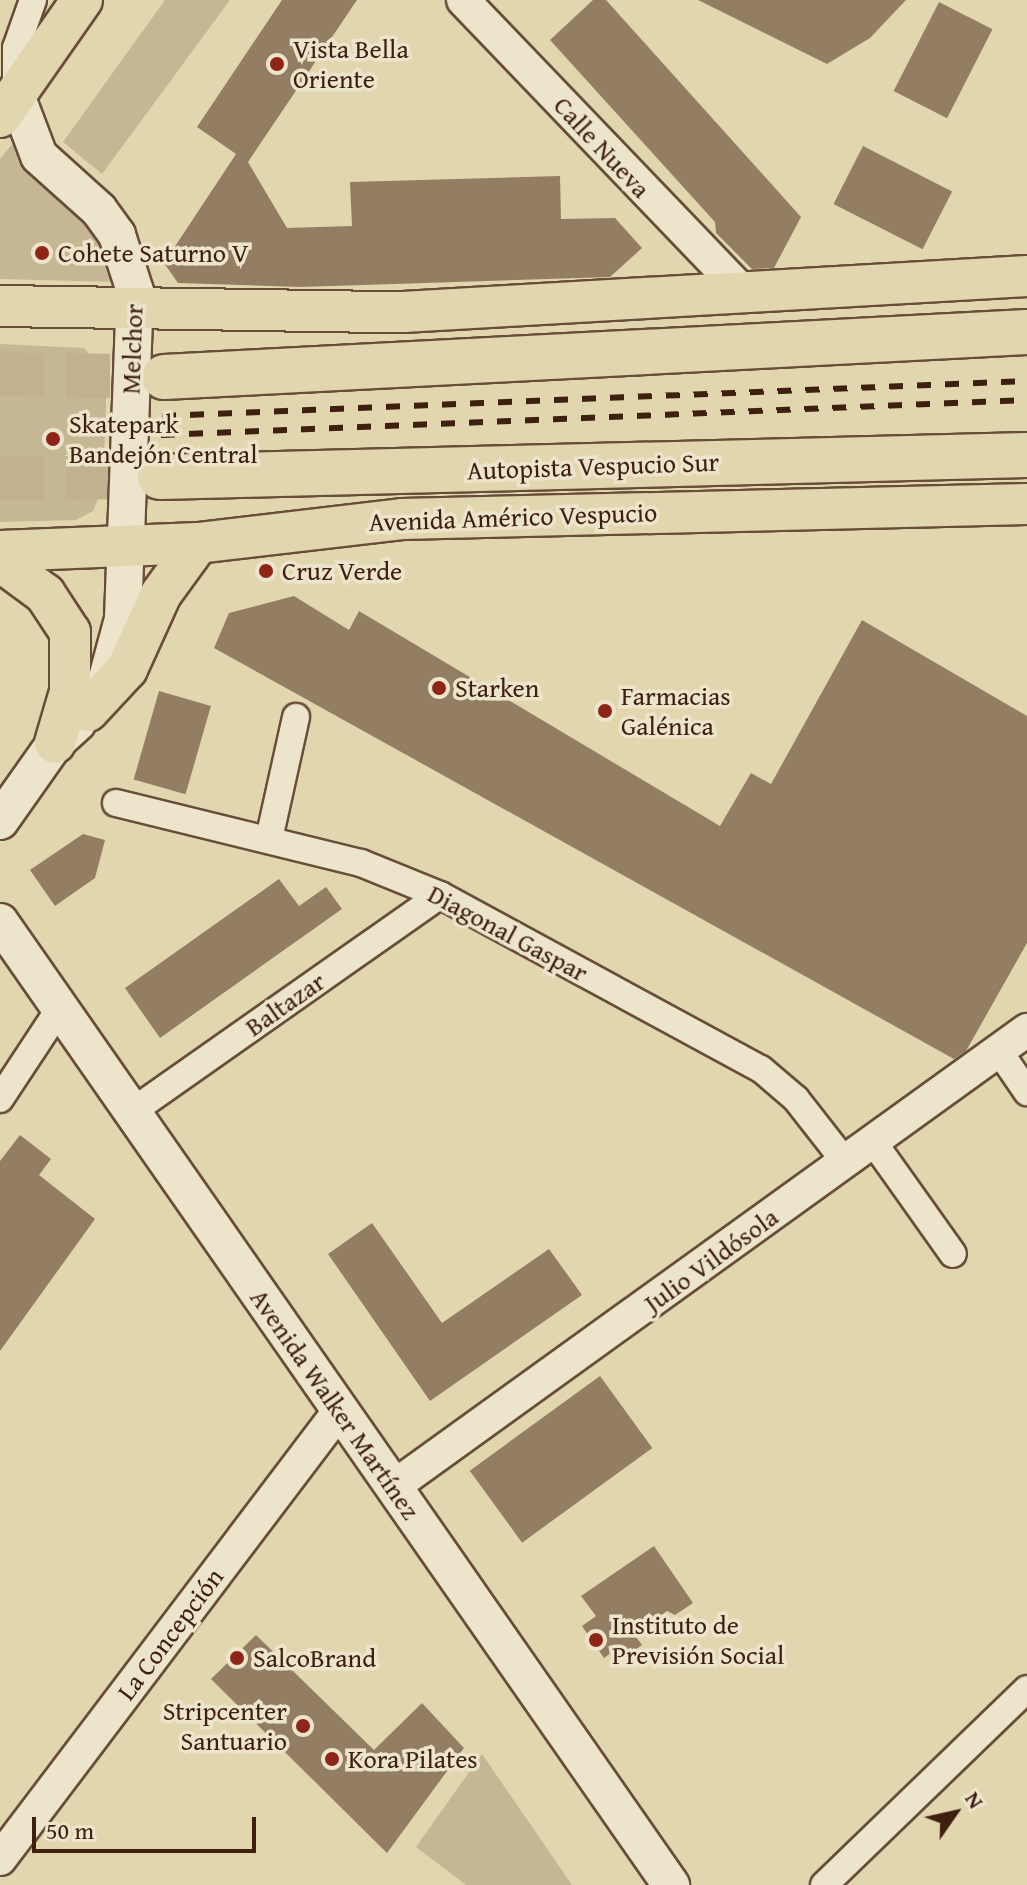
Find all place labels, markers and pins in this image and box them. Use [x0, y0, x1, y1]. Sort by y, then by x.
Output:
place label: Vista Bella Oriente [293, 33, 409, 94]
marker: Vista Bella Oriente [268, 55, 286, 73]
place label: Cohete Saturno V [58, 237, 249, 269]
marker: Cohete Saturno V [33, 244, 51, 262]
place label: Skatepark Bandejón Central [69, 408, 257, 470]
marker: Skatepark Bandejón Central [44, 430, 62, 448]
place label: Cruz Verde [282, 555, 402, 587]
marker: Cruz Verde [257, 562, 275, 580]
place label: Starken [455, 672, 539, 704]
marker: Starken [430, 679, 448, 697]
place label: Farmacias Galénica [621, 680, 731, 742]
marker: Farmacias Galénica [596, 702, 614, 720]
place label: Instituto de Previsión Social [612, 1609, 784, 1670]
marker: Instituto de Previsión Social [587, 1631, 605, 1649]
place label: SalcoBrand [253, 1642, 376, 1674]
marker: SalcoBrand [228, 1649, 246, 1667]
place label: Stripcenter Santuario [163, 1695, 287, 1756]
marker: Stripcenter Santuario [294, 1717, 312, 1735]
place label: Kora Pilates [348, 1743, 478, 1775]
marker: Kora Pilates [323, 1750, 341, 1768]

